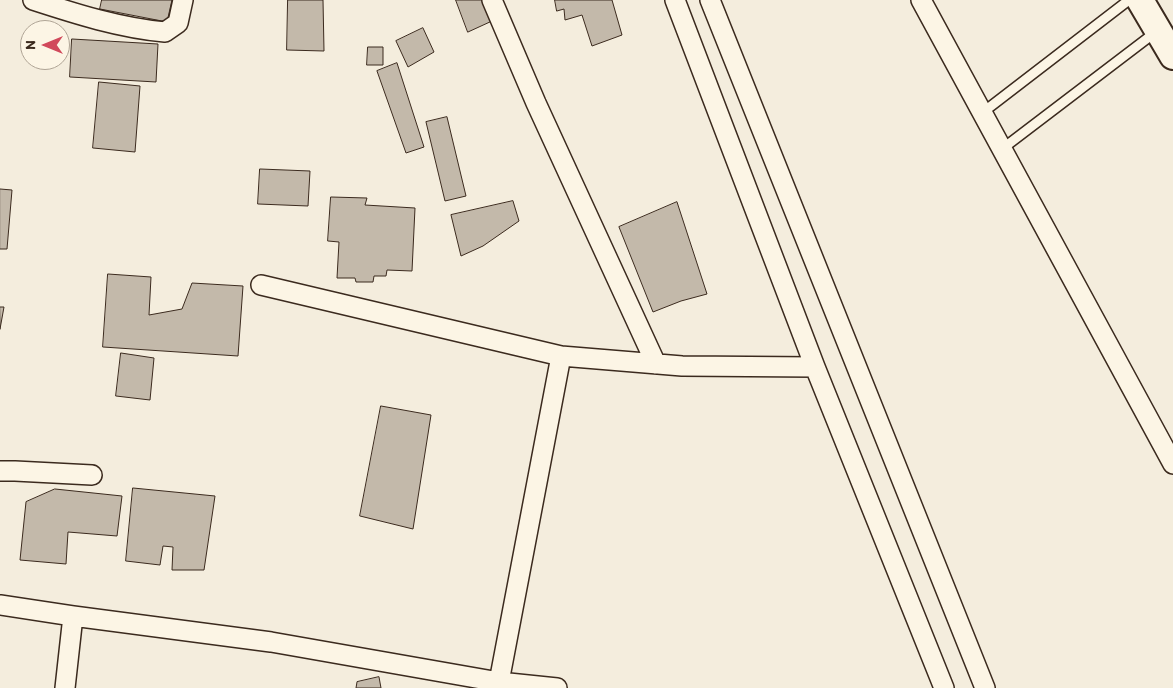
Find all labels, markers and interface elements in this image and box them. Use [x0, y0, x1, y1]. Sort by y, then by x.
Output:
north arrow [20, 20, 70, 70]
text: N [22, 40, 39, 50]

